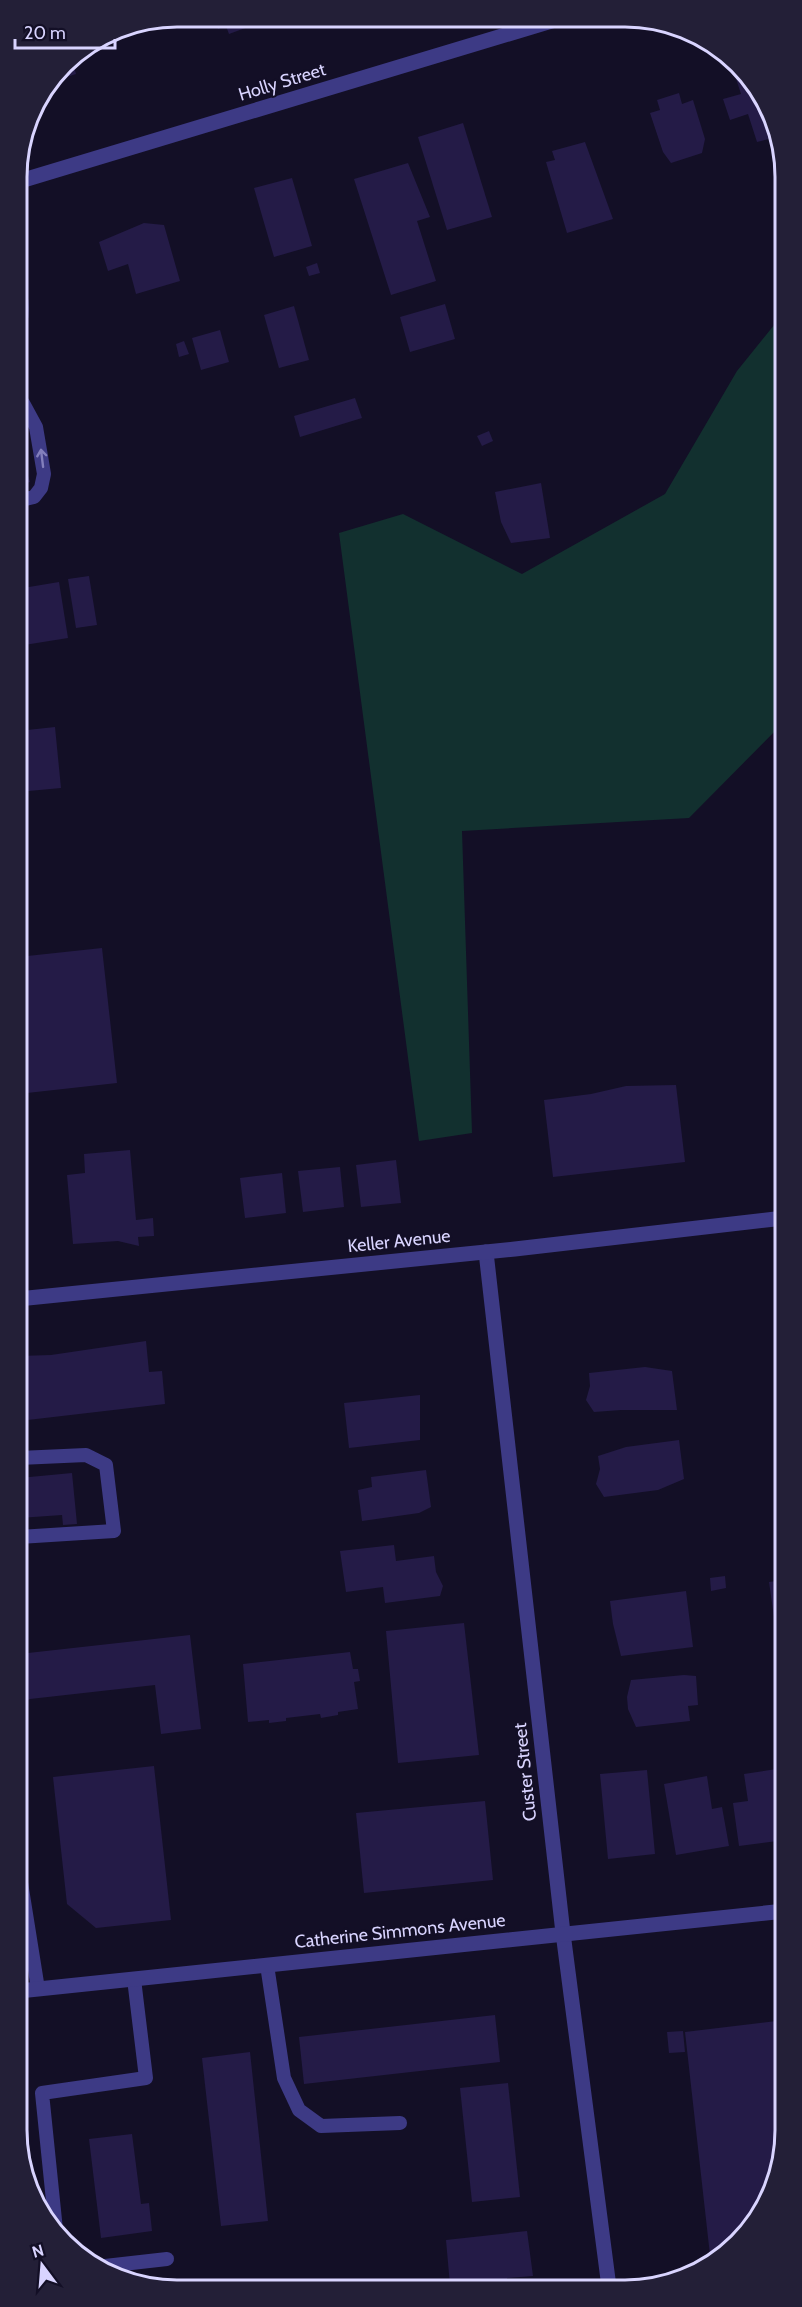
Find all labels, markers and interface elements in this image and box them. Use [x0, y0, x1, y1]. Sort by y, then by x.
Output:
scale bar [15, 12, 116, 50]
text: 20 m [24, 22, 66, 44]
street label: Holly Street [236, 58, 328, 106]
one-way arrow [37, 449, 48, 469]
street label: Keller Avenue [347, 1225, 451, 1257]
street label: Custer Street [509, 1722, 541, 1822]
street label: Catherine Simmons Avenue [294, 1909, 506, 1953]
north arrow [12, 2235, 72, 2295]
text: N [30, 2240, 46, 2262]

